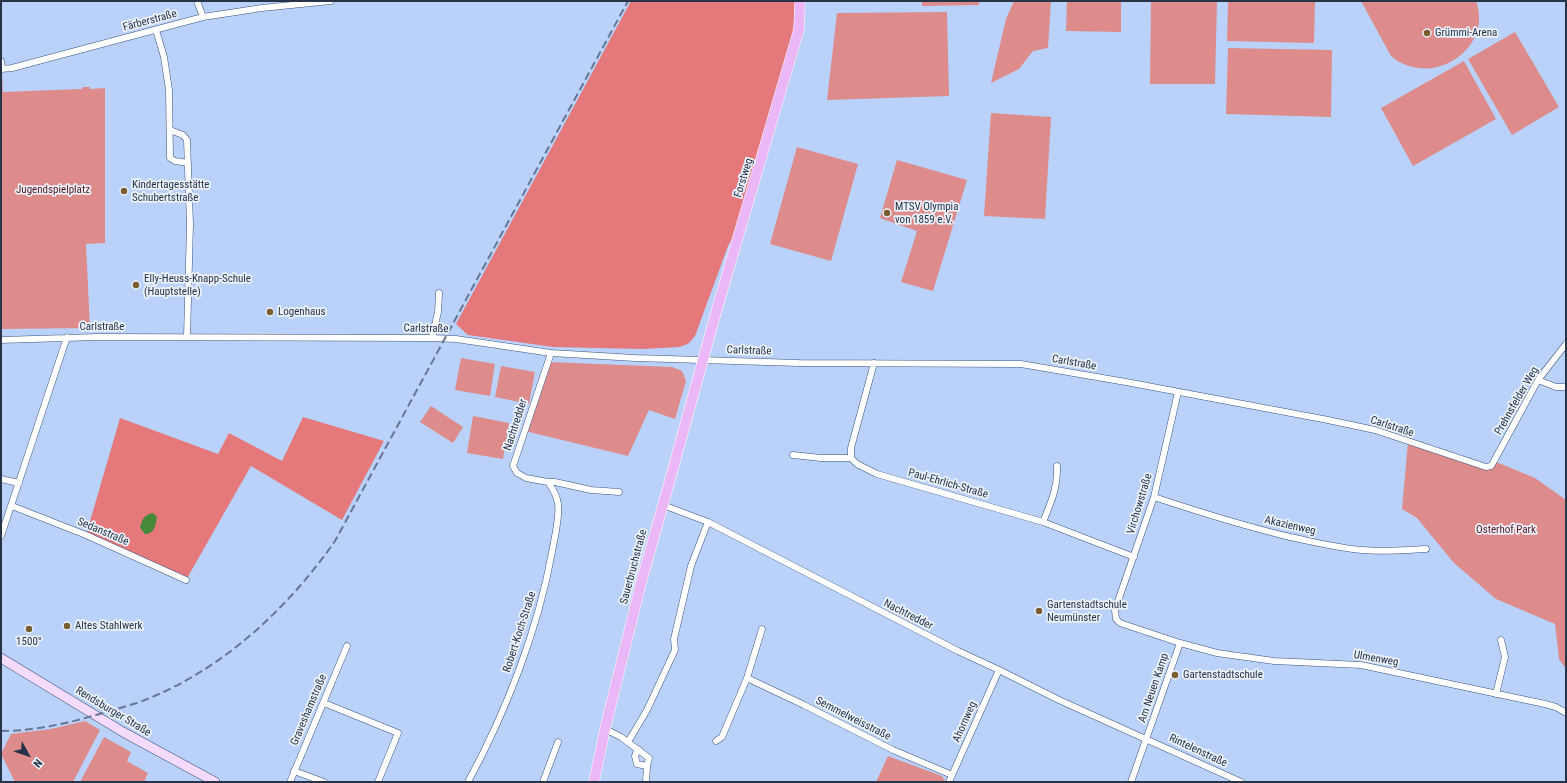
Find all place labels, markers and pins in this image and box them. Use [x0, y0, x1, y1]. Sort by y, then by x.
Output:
place label: Grümmi-Arena [1435, 26, 1497, 40]
marker: Grümmi-Arena [1422, 28, 1432, 38]
place label: Kindertagesstätte Schubertstraße [132, 178, 209, 204]
marker: Kindertagesstätte Schubertstraße [119, 186, 129, 196]
place label: MTSV Olympia von 1859 e.V. [895, 200, 958, 226]
marker: MTSV Olympia von 1859 e.V. [882, 208, 892, 218]
place label: Elly-Heuss-Knapp-Schule (Hauptstelle) [144, 272, 251, 298]
marker: Elly-Heuss-Knapp-Schule (Hauptstelle) [131, 280, 141, 290]
place label: Logenhaus [278, 305, 326, 319]
marker: Logenhaus [265, 307, 275, 317]
place label: Gartenstadtschule Neumünster [1047, 598, 1127, 624]
marker: Gartenstadtschule Neumünster [1034, 606, 1044, 616]
place label: Altes Stahlwerk [75, 619, 142, 633]
marker: Altes Stahlwerk [62, 621, 72, 631]
marker: 1500° [24, 624, 34, 634]
place label: 1500° [16, 635, 42, 649]
place label: Gartenstadtschule [1183, 668, 1263, 682]
marker: Gartenstadtschule [1170, 670, 1180, 680]

